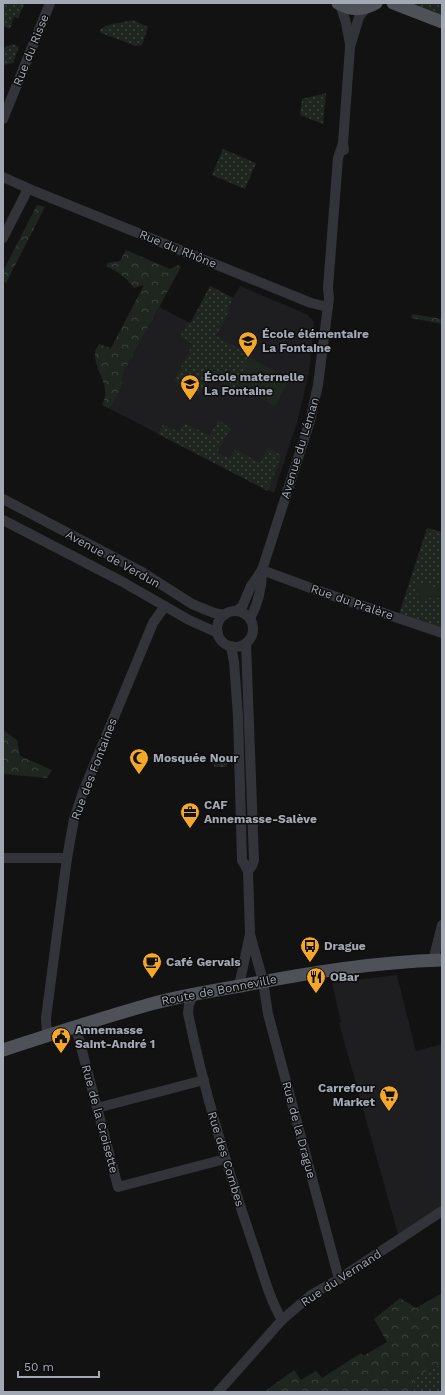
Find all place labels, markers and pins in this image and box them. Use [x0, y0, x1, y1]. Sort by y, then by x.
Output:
place label: École élémentaire La Fontaine [262, 327, 369, 355]
school or university icon: École élémentaire La Fontaine [237, 330, 259, 358]
place label: École maternelle La Fontaine [204, 370, 304, 398]
school or university icon: École maternelle La Fontaine [179, 373, 201, 401]
mosque icon: Mosquée Nour [128, 747, 150, 775]
place label: Mosquée Nour [153, 751, 239, 765]
place label: CAF Annemasse-Salève [204, 798, 317, 826]
office icon: CAF Annemasse-Salève [179, 801, 201, 829]
bus stop icon: Drague [299, 935, 321, 963]
place label: Drague [324, 939, 366, 953]
cafe icon: Café Gervais [141, 951, 163, 979]
place label: Café Gervais [166, 955, 241, 969]
restaurant icon: OBar [305, 966, 327, 994]
place label: OBar [330, 970, 360, 984]
place label: Annemasse Saint-André 1 [75, 1023, 155, 1051]
public building icon: Annemasse Saint-André 1 [50, 1026, 72, 1054]
place label: Carrefour Market [318, 1081, 376, 1109]
supermarket icon: Carrefour Market [378, 1084, 400, 1112]

